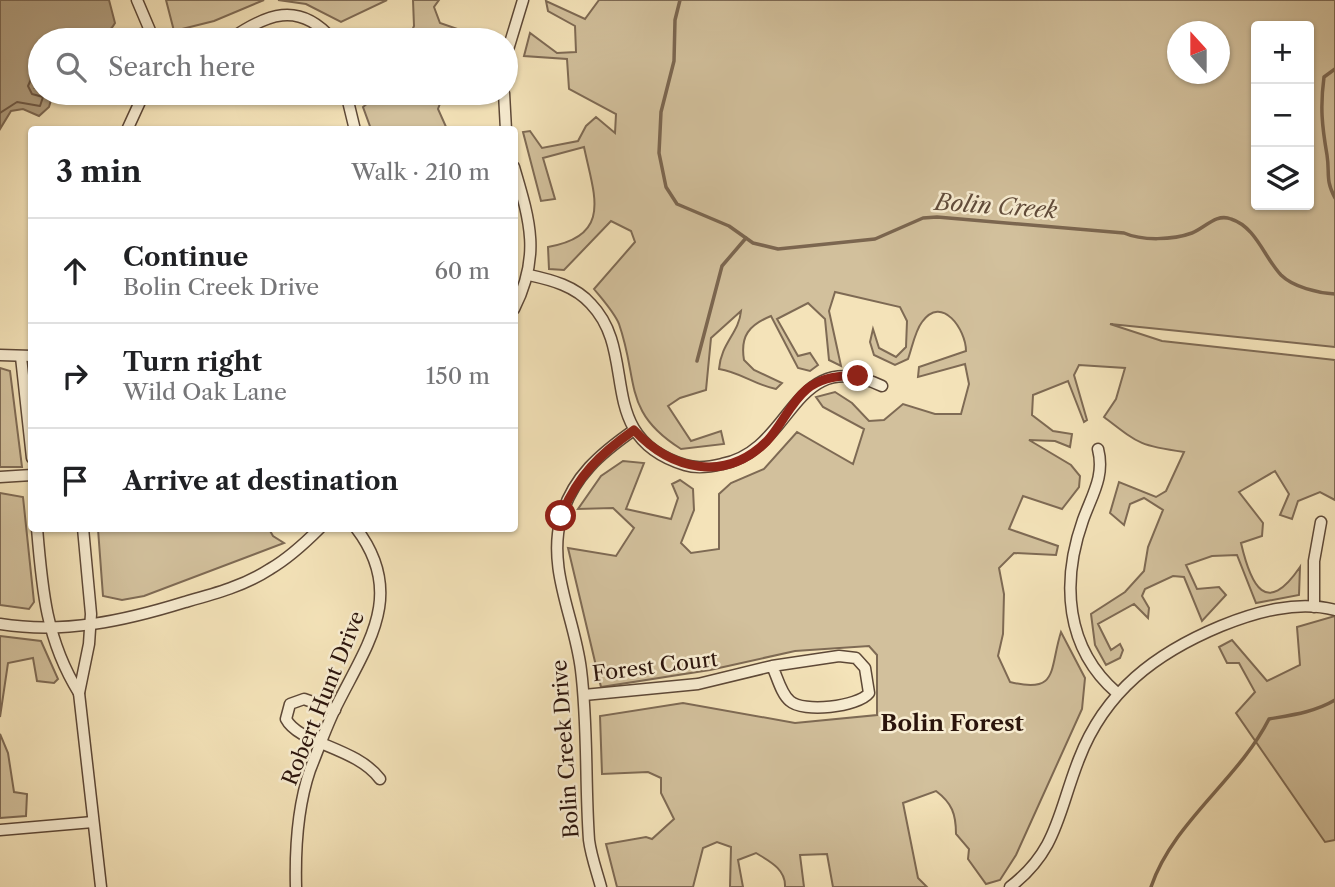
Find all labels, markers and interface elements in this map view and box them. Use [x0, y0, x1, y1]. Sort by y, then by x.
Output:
north arrow [1167, 21, 1230, 84]
map controls [1251, 21, 1314, 210]
button: + [1251, 21, 1314, 84]
search box [28, 28, 518, 105]
icon: search [52, 48, 90, 86]
text: Search here [108, 51, 255, 83]
button: − [1251, 84, 1314, 147]
button: layers [1251, 147, 1314, 210]
text: 3 min [56, 153, 142, 190]
text: Walk · 210 m [351, 158, 490, 186]
water label: Bolin Creek [932, 188, 1058, 224]
text: Continue [123, 241, 248, 273]
icon: ahead [56, 252, 94, 290]
text: 60 m [434, 257, 490, 285]
text: Bolin Creek Drive [123, 273, 319, 301]
text: Turn right [123, 346, 262, 378]
icon: right [56, 357, 94, 395]
route end [842, 360, 873, 391]
text: 150 m [426, 362, 490, 390]
text: Wild Oak Lane [123, 378, 287, 406]
icon: arrive [56, 462, 94, 500]
text: Arrive at destination [123, 465, 398, 497]
route start [545, 500, 576, 531]
street label: Robert Hunt Drive [277, 607, 369, 789]
street label: Forest Court [591, 646, 720, 686]
street label: Bolin Creek Drive [546, 659, 584, 839]
district label: Bolin Forest [880, 709, 1024, 737]

